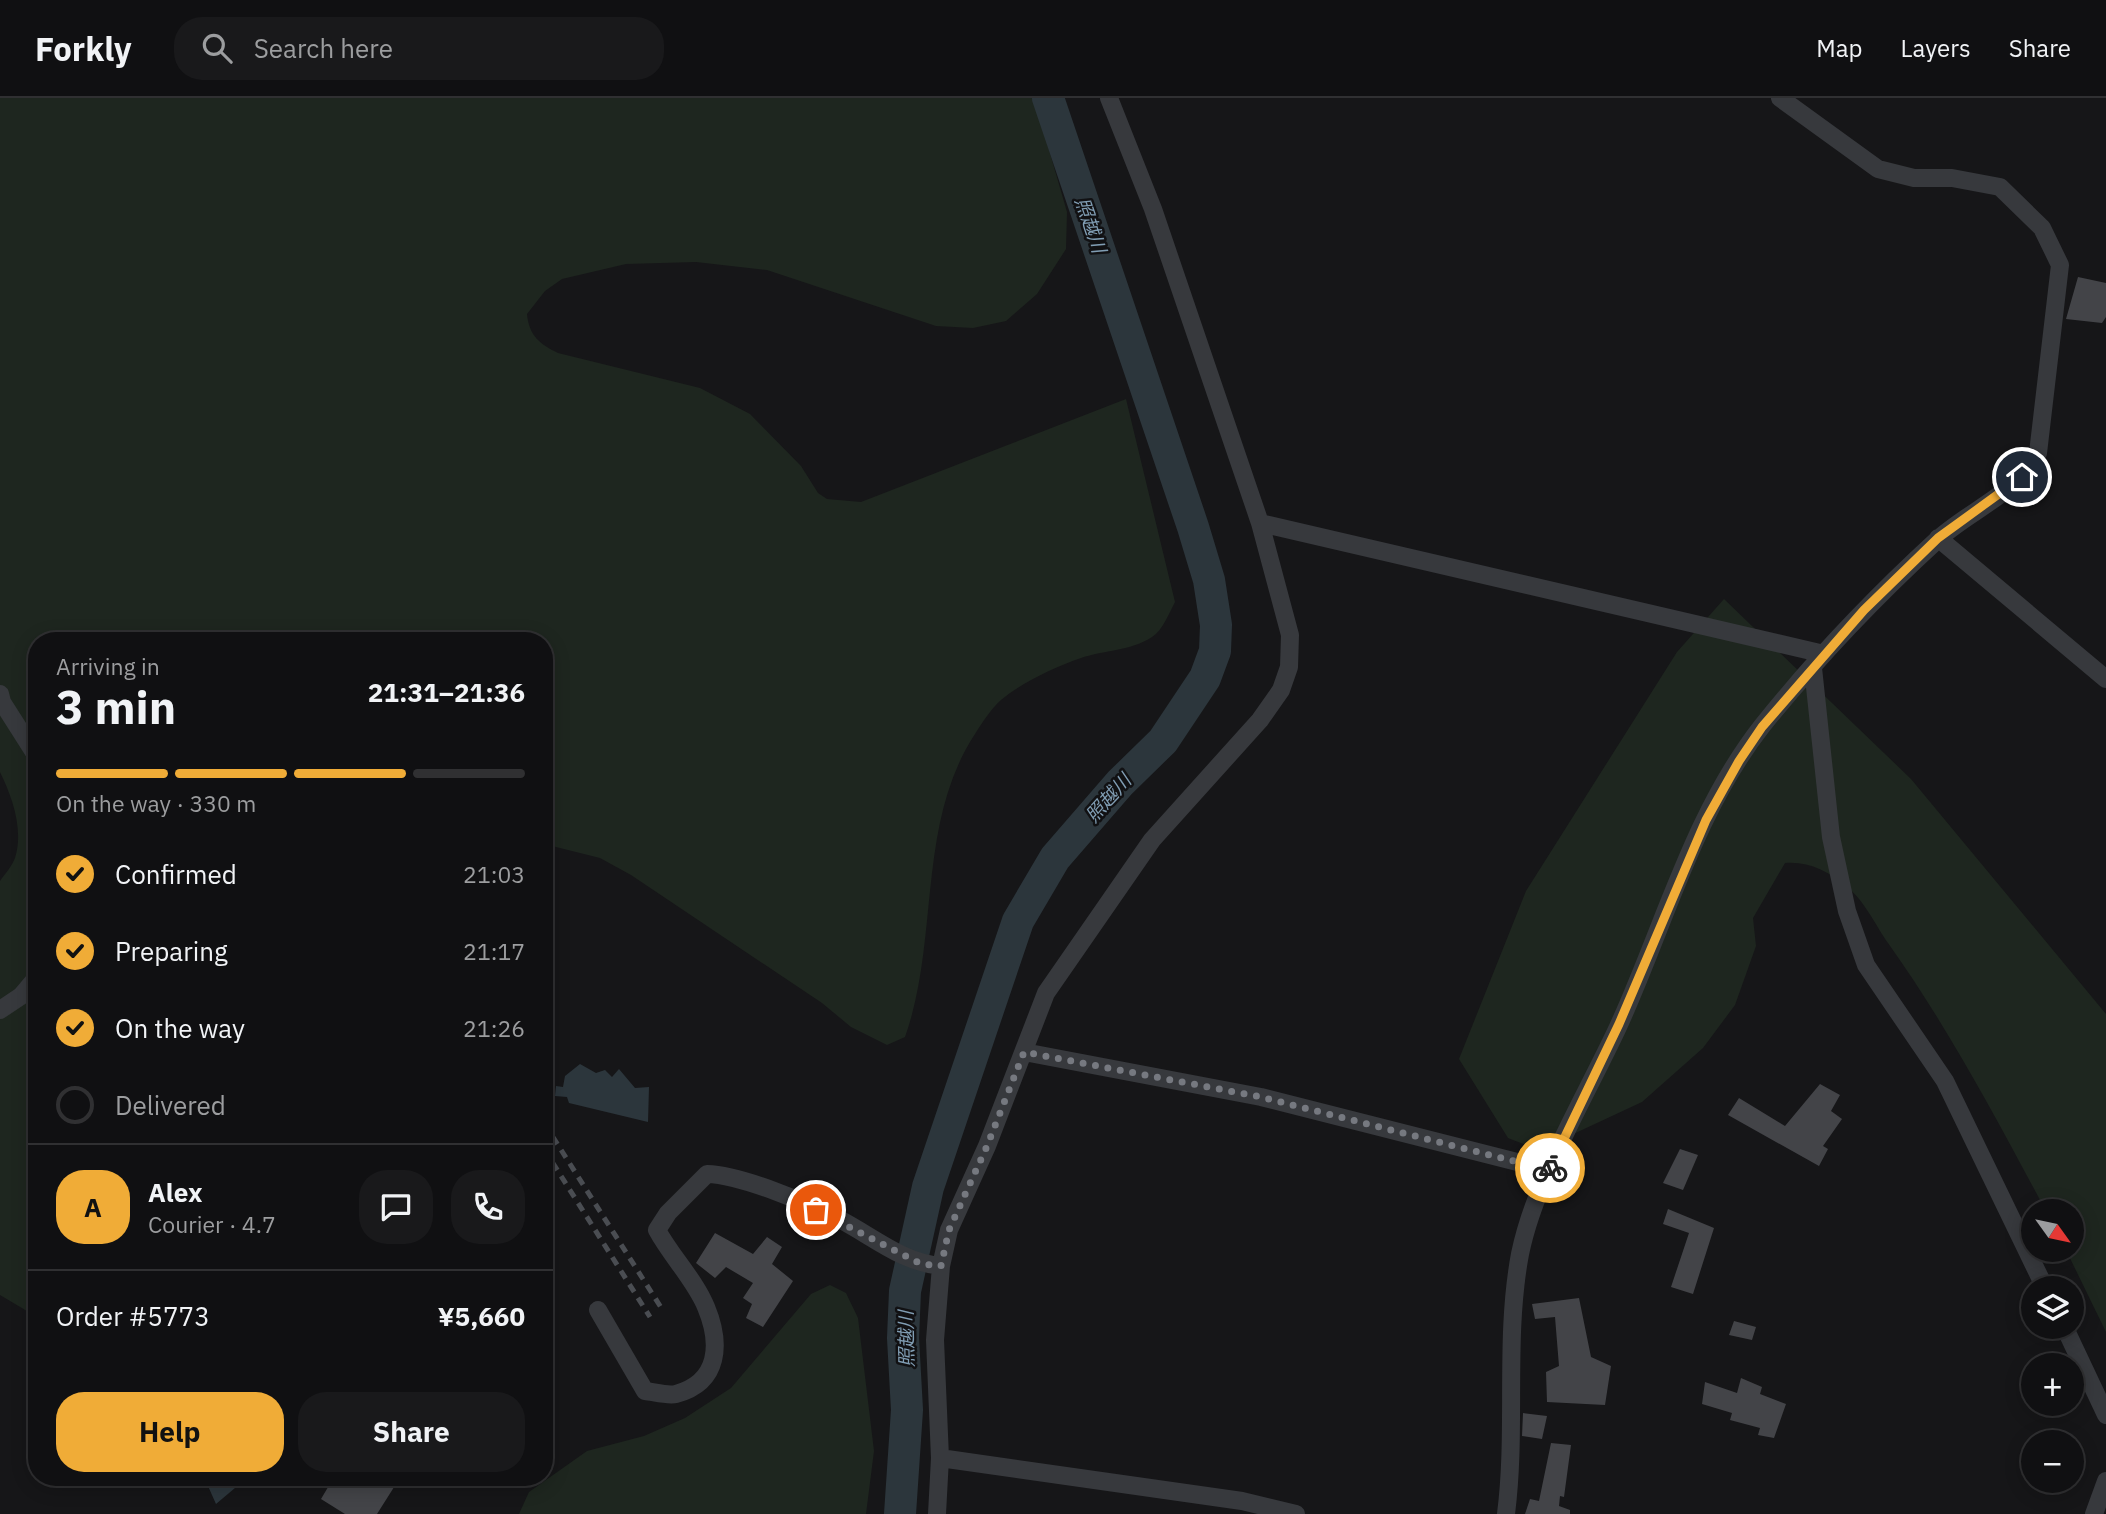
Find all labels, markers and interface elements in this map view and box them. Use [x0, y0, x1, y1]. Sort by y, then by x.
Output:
search box [174, 17, 664, 80]
text: Forkly [35, 27, 132, 70]
icon: search [198, 29, 236, 67]
text: Search here [254, 31, 393, 65]
text: Map [1816, 32, 1863, 64]
text: Layers [1901, 32, 1971, 64]
text: Share [2009, 32, 2071, 64]
water label: 照越川 [1070, 194, 1112, 258]
pin [1992, 447, 2052, 507]
icon: home [2003, 458, 2041, 496]
text: Arriving in [56, 651, 160, 681]
text: 21:31–21:36 [368, 675, 525, 709]
text: 3 min [56, 677, 176, 737]
water label: 照越川 [1080, 767, 1137, 827]
text: On the way · 330 m [56, 788, 256, 818]
icon: check [56, 855, 94, 893]
text: Confirmed [115, 857, 237, 891]
text: 21:03 [463, 859, 525, 889]
icon: check [56, 932, 94, 970]
text: Preparing [115, 934, 228, 968]
text: 21:17 [463, 936, 525, 966]
icon: check [56, 1009, 94, 1047]
text: On the way [115, 1011, 245, 1045]
text: 21:26 [463, 1013, 525, 1043]
text: Delivered [115, 1088, 226, 1122]
courier [1515, 1133, 1585, 1203]
icon: bike [1531, 1149, 1569, 1187]
button: chat [359, 1170, 433, 1244]
button: phone [451, 1170, 525, 1244]
text: Alex [148, 1175, 202, 1209]
pin [786, 1180, 846, 1240]
text: A [84, 1190, 102, 1224]
icon: bag [797, 1191, 835, 1229]
north arrow [2021, 1199, 2084, 1262]
map controls [2021, 1199, 2084, 1493]
text: Courier · 4.7 [148, 1209, 276, 1239]
button: layers [2021, 1276, 2084, 1339]
text: Order #5773 [56, 1299, 210, 1333]
text: ¥5,660 [438, 1299, 525, 1333]
water label: 照越川 [893, 1308, 918, 1368]
button: + [2021, 1353, 2084, 1416]
button: Help [56, 1392, 284, 1472]
button: Share [298, 1392, 525, 1472]
button: − [2021, 1430, 2084, 1493]

